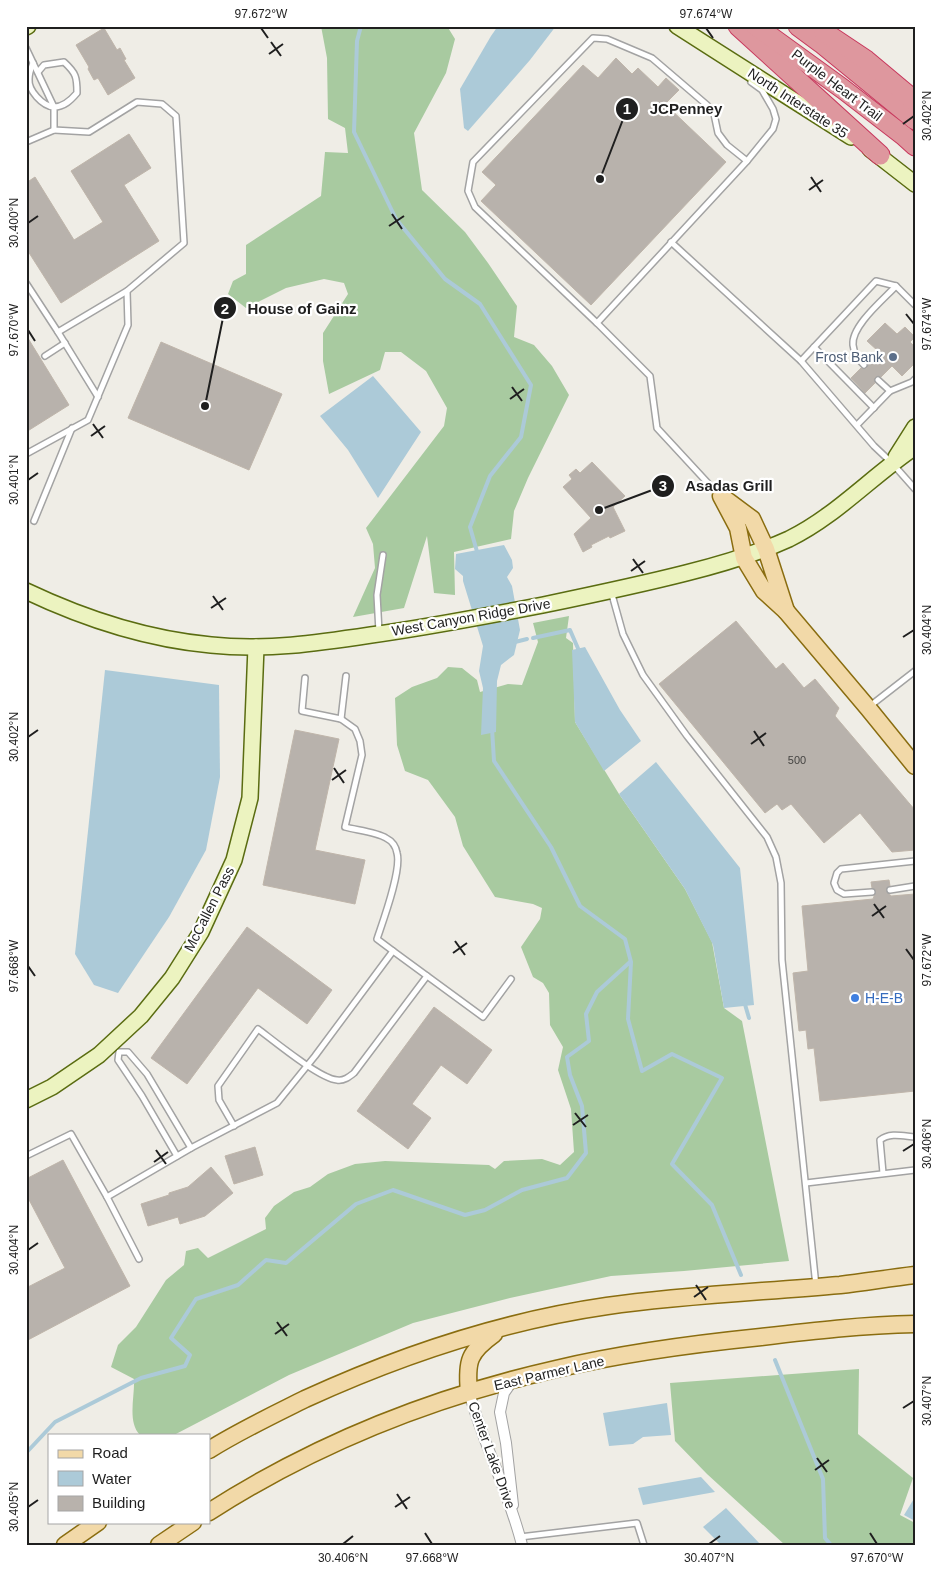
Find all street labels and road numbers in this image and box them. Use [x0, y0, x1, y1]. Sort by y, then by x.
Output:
street label: Purple Heart Trail [789, 46, 885, 124]
street label: North Interstate 35 [745, 65, 851, 141]
street label: West Canyon Ridge Drive [390, 595, 552, 639]
street label: McCallen Pass [181, 864, 237, 954]
street label: East Parmer Lane [492, 1352, 606, 1393]
street label: Center Lake Drive [465, 1399, 519, 1511]

